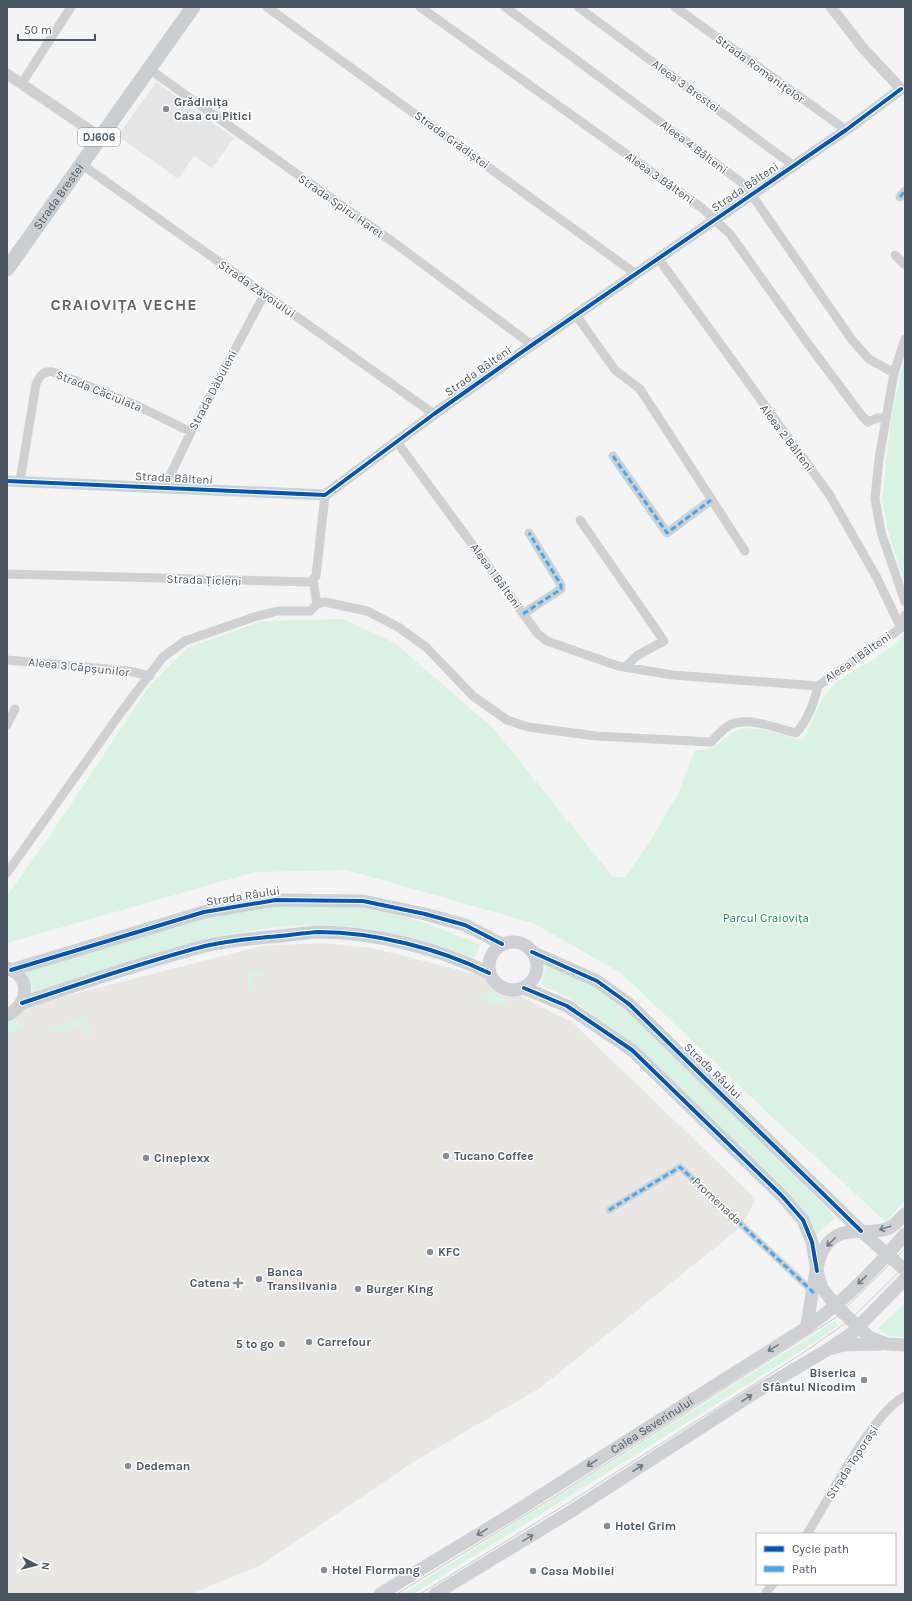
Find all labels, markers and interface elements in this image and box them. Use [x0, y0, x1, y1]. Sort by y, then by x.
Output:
scale bar [18, 16, 95, 42]
text: 50 m [24, 23, 52, 37]
street label: Strada Romanițelor [713, 32, 808, 106]
street label: Aleea 3 Brestei [649, 57, 723, 115]
place label: Grădinița Casa cu Pitici [174, 95, 252, 123]
marker: Grădinița Casa cu Pitici [161, 104, 171, 114]
street label: Strada Grădiștei [412, 108, 492, 172]
street label: Aleea 4 Bâlteni [658, 117, 730, 177]
road number: DJ606 [78, 128, 120, 146]
street label: Aleea 3 Bâlteni [623, 149, 697, 207]
street label: Strada Bâlteni [709, 159, 781, 215]
street label: Strada Brestei [30, 161, 87, 232]
street label: Strada Spiru Haret [296, 171, 387, 241]
street label: Strada Zăvoiului [216, 257, 298, 321]
district label: CRAIOVIȚA VECHE [50, 295, 198, 314]
street label: Strada Bâlteni [442, 343, 514, 399]
street label: Strada Dăbuleni [186, 348, 240, 432]
street label: Strada Căciulata [54, 367, 144, 415]
street label: Aleea 2 Bâlteni [757, 402, 817, 474]
street label: Strada Bâlteni [135, 469, 213, 487]
street label: Aleea 1 Bâlteni [467, 540, 525, 612]
street label: Strada Țicleni [166, 572, 242, 589]
street label: Aleea 1 Bâlteni [822, 629, 894, 685]
street label: Aleea 3 Căpșunilor [28, 655, 131, 679]
street label: Strada Râului [205, 883, 281, 909]
park label: Parcul Craiovița [723, 911, 809, 925]
street label: Strada Râului [681, 1040, 745, 1102]
place label: Tucano Coffee [454, 1149, 534, 1163]
place label: Cineplexx [154, 1151, 210, 1165]
marker: Tucano Coffee [441, 1151, 451, 1161]
marker: Cineplexx [141, 1153, 151, 1163]
street label: Promenada [689, 1175, 745, 1227]
one-way arrow [879, 1225, 892, 1232]
one-way arrow [826, 1237, 836, 1247]
place label: KFC [438, 1245, 460, 1259]
marker: KFC [425, 1247, 435, 1257]
place label: Banca Transilvania [267, 1265, 337, 1293]
marker: Banca Transilvania [254, 1274, 264, 1284]
one-way arrow [857, 1275, 867, 1285]
place label: Catena [190, 1276, 230, 1290]
marker: Catena [233, 1278, 243, 1288]
place label: Burger King [366, 1282, 433, 1296]
marker: Burger King [353, 1284, 363, 1294]
place label: Carrefour [317, 1335, 371, 1349]
place label: 5 to go [236, 1337, 274, 1351]
marker: Carrefour [304, 1337, 314, 1347]
marker: 5 to go [277, 1339, 287, 1349]
one-way arrow [767, 1345, 779, 1353]
place label: Biserica Sfântul Nicodim [762, 1366, 856, 1394]
marker: Biserica Sfântul Nicodim [859, 1375, 869, 1385]
one-way arrow [742, 1393, 753, 1402]
street label: Calea Severinului [608, 1394, 696, 1457]
street label: Strada Toporași [823, 1422, 881, 1502]
place label: Dedeman [136, 1459, 190, 1473]
one-way arrow [587, 1459, 598, 1467]
marker: Dedeman [123, 1461, 133, 1471]
one-way arrow [632, 1464, 644, 1472]
place label: Hotel Grim [615, 1519, 676, 1533]
marker: Hotel Grim [602, 1521, 612, 1531]
one-way arrow [476, 1528, 488, 1536]
one-way arrow [523, 1533, 534, 1542]
legend [756, 1533, 896, 1585]
text: Cycle path [792, 1542, 849, 1556]
north arrow [16, 1545, 56, 1585]
text: N [38, 1561, 52, 1571]
text: Path [792, 1562, 817, 1576]
place label: Hotel Flormang [332, 1563, 420, 1577]
place label: Casa Mobilei [541, 1564, 615, 1578]
marker: Hotel Flormang [319, 1565, 329, 1575]
marker: Casa Mobilei [528, 1566, 538, 1576]

